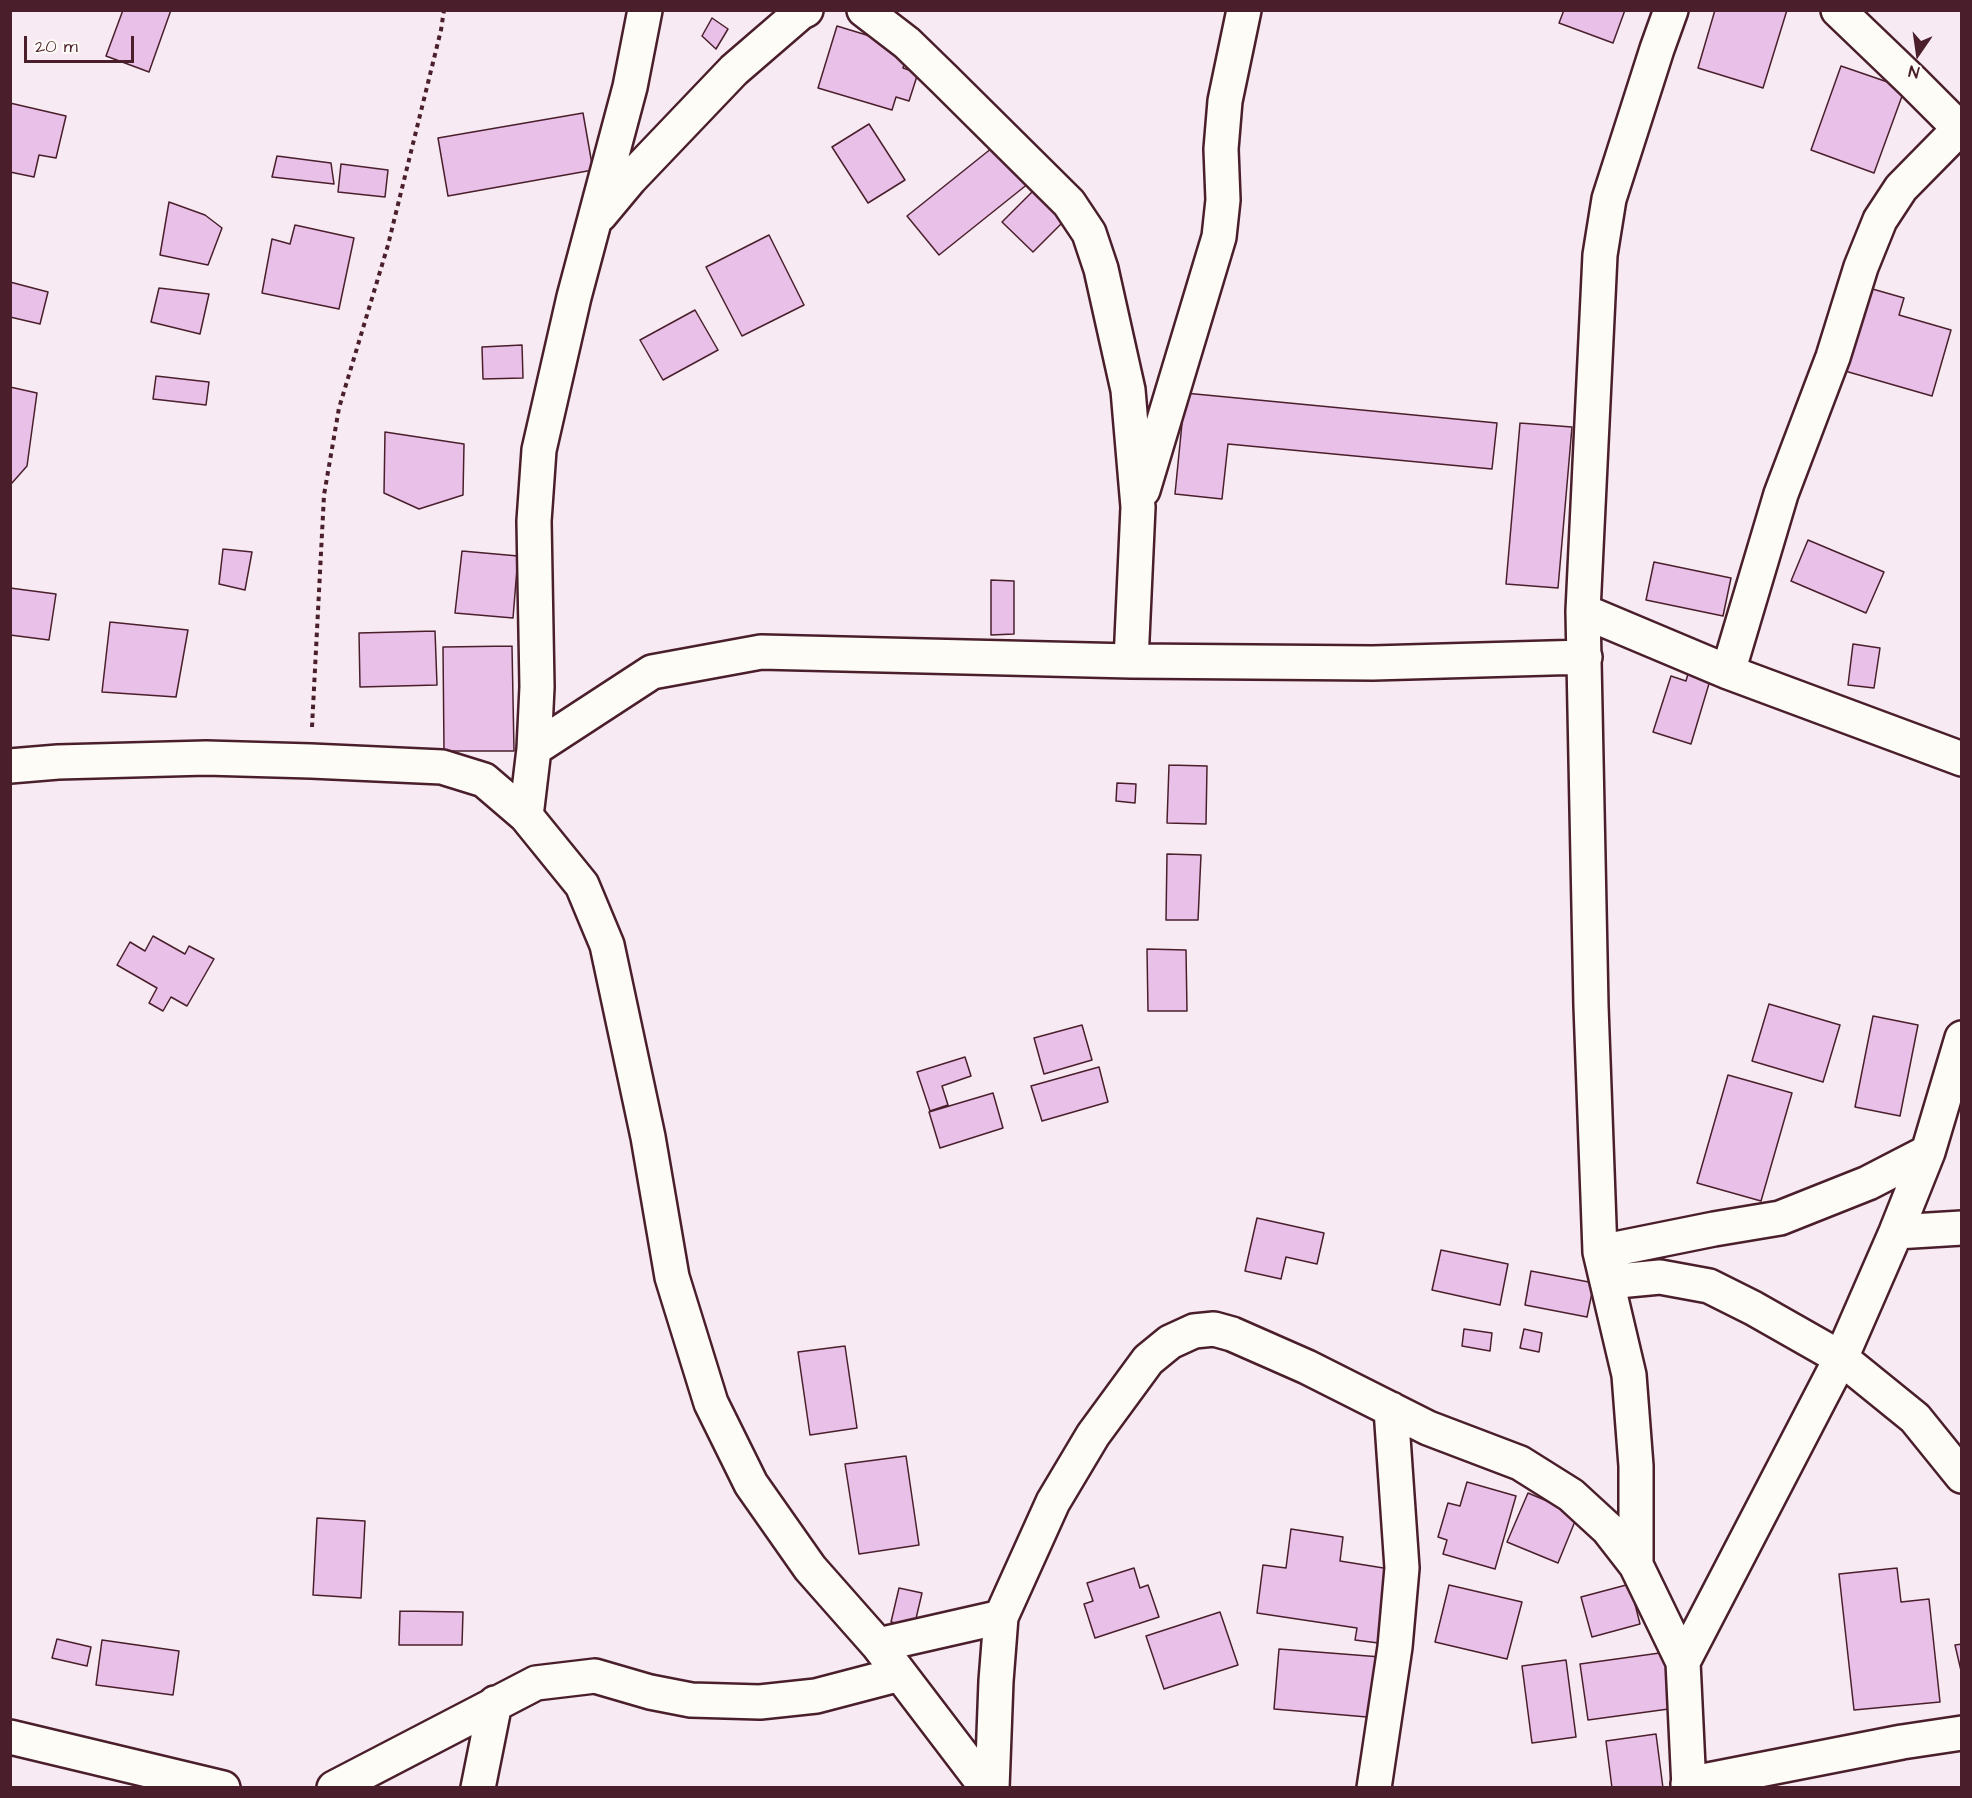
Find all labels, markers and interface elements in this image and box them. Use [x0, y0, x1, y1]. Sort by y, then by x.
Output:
scale bar [27, 24, 136, 62]
north arrow [1888, 24, 1948, 84]
text: 20 m [35, 34, 78, 59]
text: N [1907, 60, 1921, 83]

